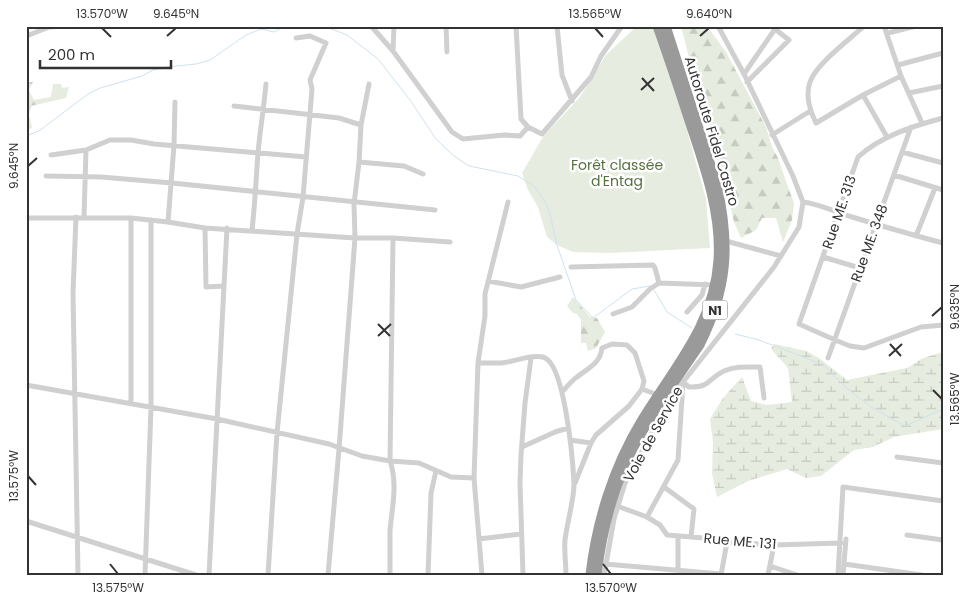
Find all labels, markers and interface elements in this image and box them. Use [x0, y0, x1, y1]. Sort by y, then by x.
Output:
text: 13.570°W [76, 5, 128, 22]
text: 9.645°N [153, 5, 199, 22]
text: 13.565°W [569, 5, 622, 22]
text: 9.640°N [686, 5, 732, 22]
scale bar [40, 38, 171, 70]
text: 200 m [48, 44, 95, 65]
street label: Autoroute Fidel Castro [680, 54, 744, 208]
text: 9.645°N [5, 143, 22, 189]
park label: Forêt classée d'Entag [571, 155, 663, 191]
street label: Rue ME. 313 [817, 172, 861, 252]
street label: Rue ME. 348 [846, 201, 892, 285]
text: 9.635°N [946, 284, 963, 330]
road number: N1 [702, 300, 728, 320]
text: 13.565°W [946, 372, 963, 425]
street label: Voie de Service [618, 382, 688, 486]
text: 13.575°W [5, 450, 22, 502]
street label: Rue ME. 131 [703, 528, 777, 554]
text: 13.575°W [92, 579, 144, 596]
text: 13.570°W [585, 579, 637, 596]

